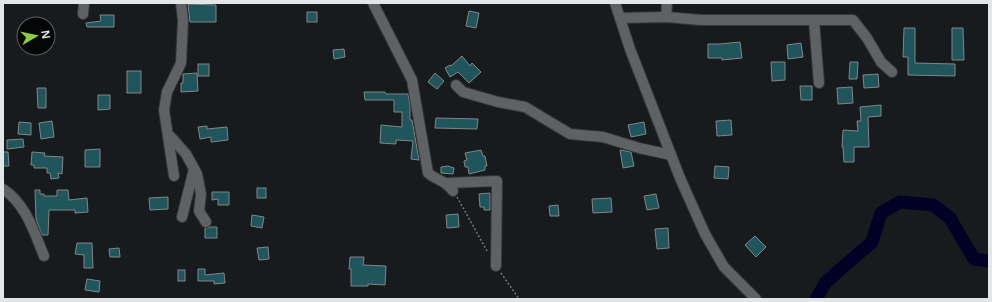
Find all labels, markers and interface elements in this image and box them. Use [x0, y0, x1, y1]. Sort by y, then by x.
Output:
north arrow [16, 16, 56, 56]
text: N [38, 29, 54, 40]

